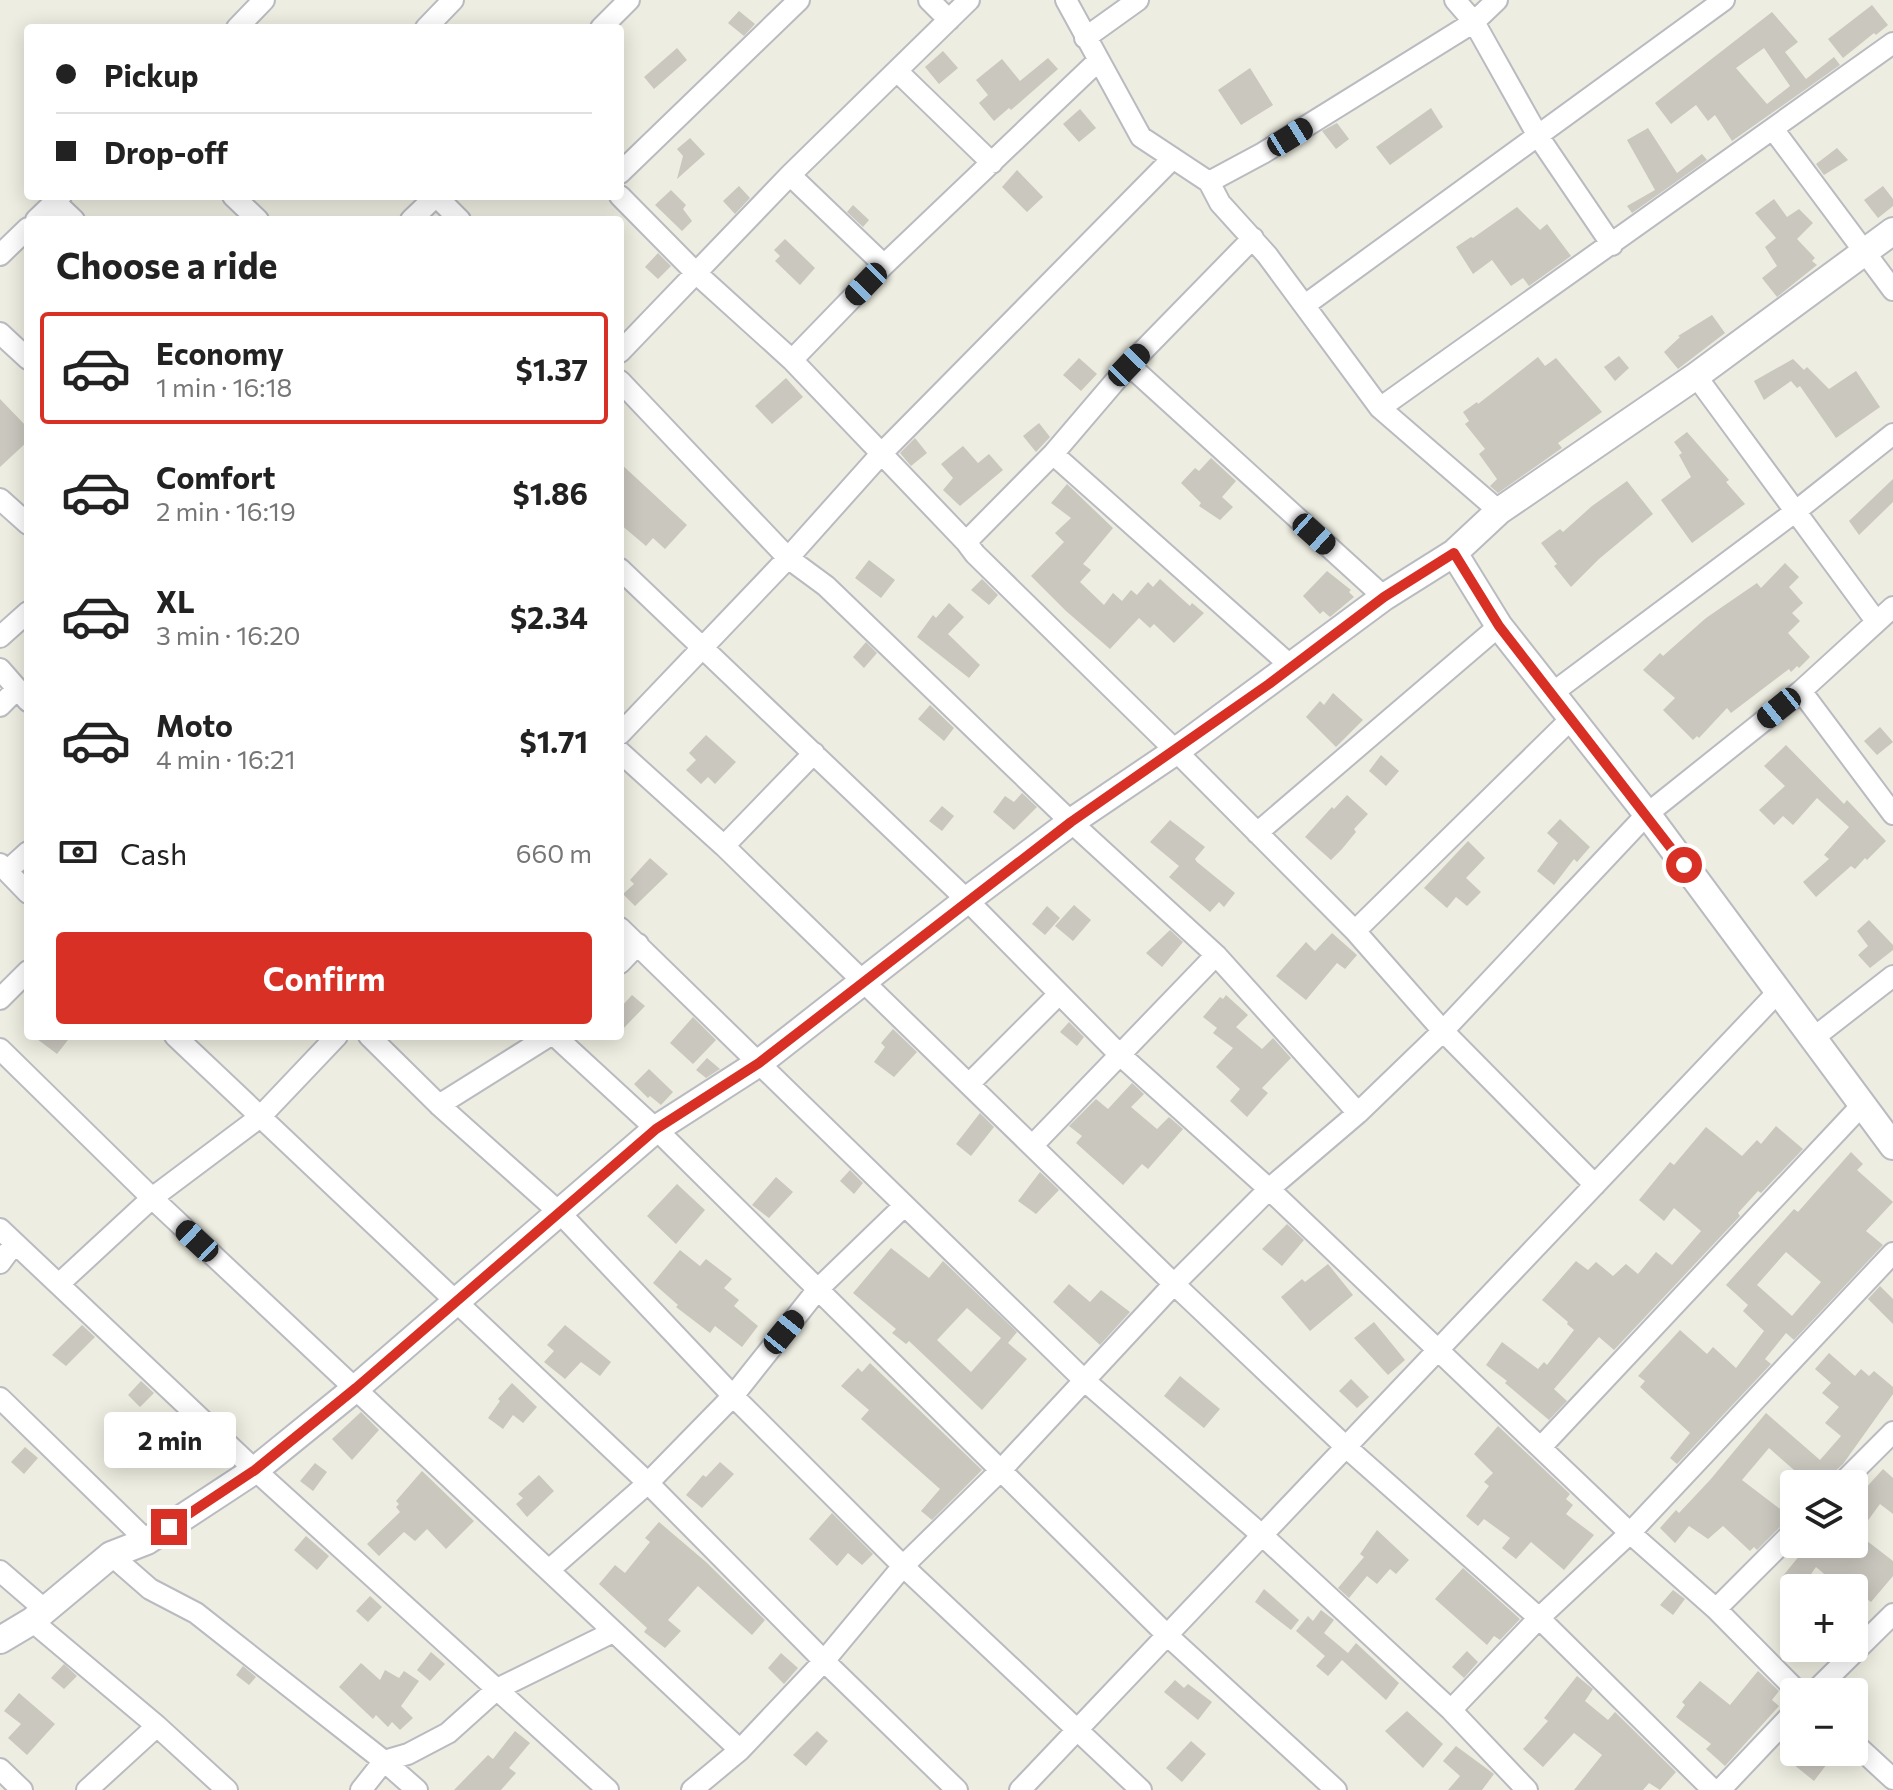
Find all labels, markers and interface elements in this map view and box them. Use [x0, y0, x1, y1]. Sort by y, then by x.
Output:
text: Pickup [104, 56, 198, 93]
car [1263, 114, 1317, 160]
text: Drop-off [104, 133, 228, 170]
text: Choose a ride [56, 242, 277, 286]
car [841, 258, 891, 310]
icon: car [60, 332, 132, 404]
text: Economy [156, 334, 284, 371]
car [1104, 339, 1154, 391]
text: $1.37 [516, 350, 588, 387]
text: 1 min · 16:18 [156, 371, 292, 402]
icon: car [60, 456, 132, 528]
text: Comfort [156, 458, 275, 495]
text: $1.86 [513, 474, 588, 511]
text: 2 min · 16:19 [156, 495, 296, 526]
car [1288, 509, 1340, 559]
icon: car [60, 580, 132, 652]
text: XL [156, 582, 195, 619]
text: $2.34 [510, 598, 588, 635]
text: 3 min · 16:20 [156, 619, 301, 650]
car [1753, 684, 1805, 732]
icon: car [60, 704, 132, 776]
text: Moto [156, 706, 233, 743]
text: $1.71 [519, 722, 588, 759]
text: 4 min · 16:21 [156, 743, 296, 774]
icon: cash [56, 830, 100, 874]
text: Cash [120, 834, 187, 871]
text: 660 m [516, 837, 592, 868]
route start [1666, 847, 1702, 883]
button: Confirm [56, 932, 592, 1024]
car [171, 1216, 223, 1266]
car [760, 1306, 808, 1358]
callout: 2 min [103, 1411, 235, 1467]
text: 2 min [138, 1424, 202, 1455]
map controls [1780, 1470, 1868, 1766]
button: layers [1780, 1470, 1868, 1558]
route end [151, 1509, 187, 1545]
button: + [1780, 1574, 1868, 1662]
button: − [1780, 1678, 1868, 1766]

